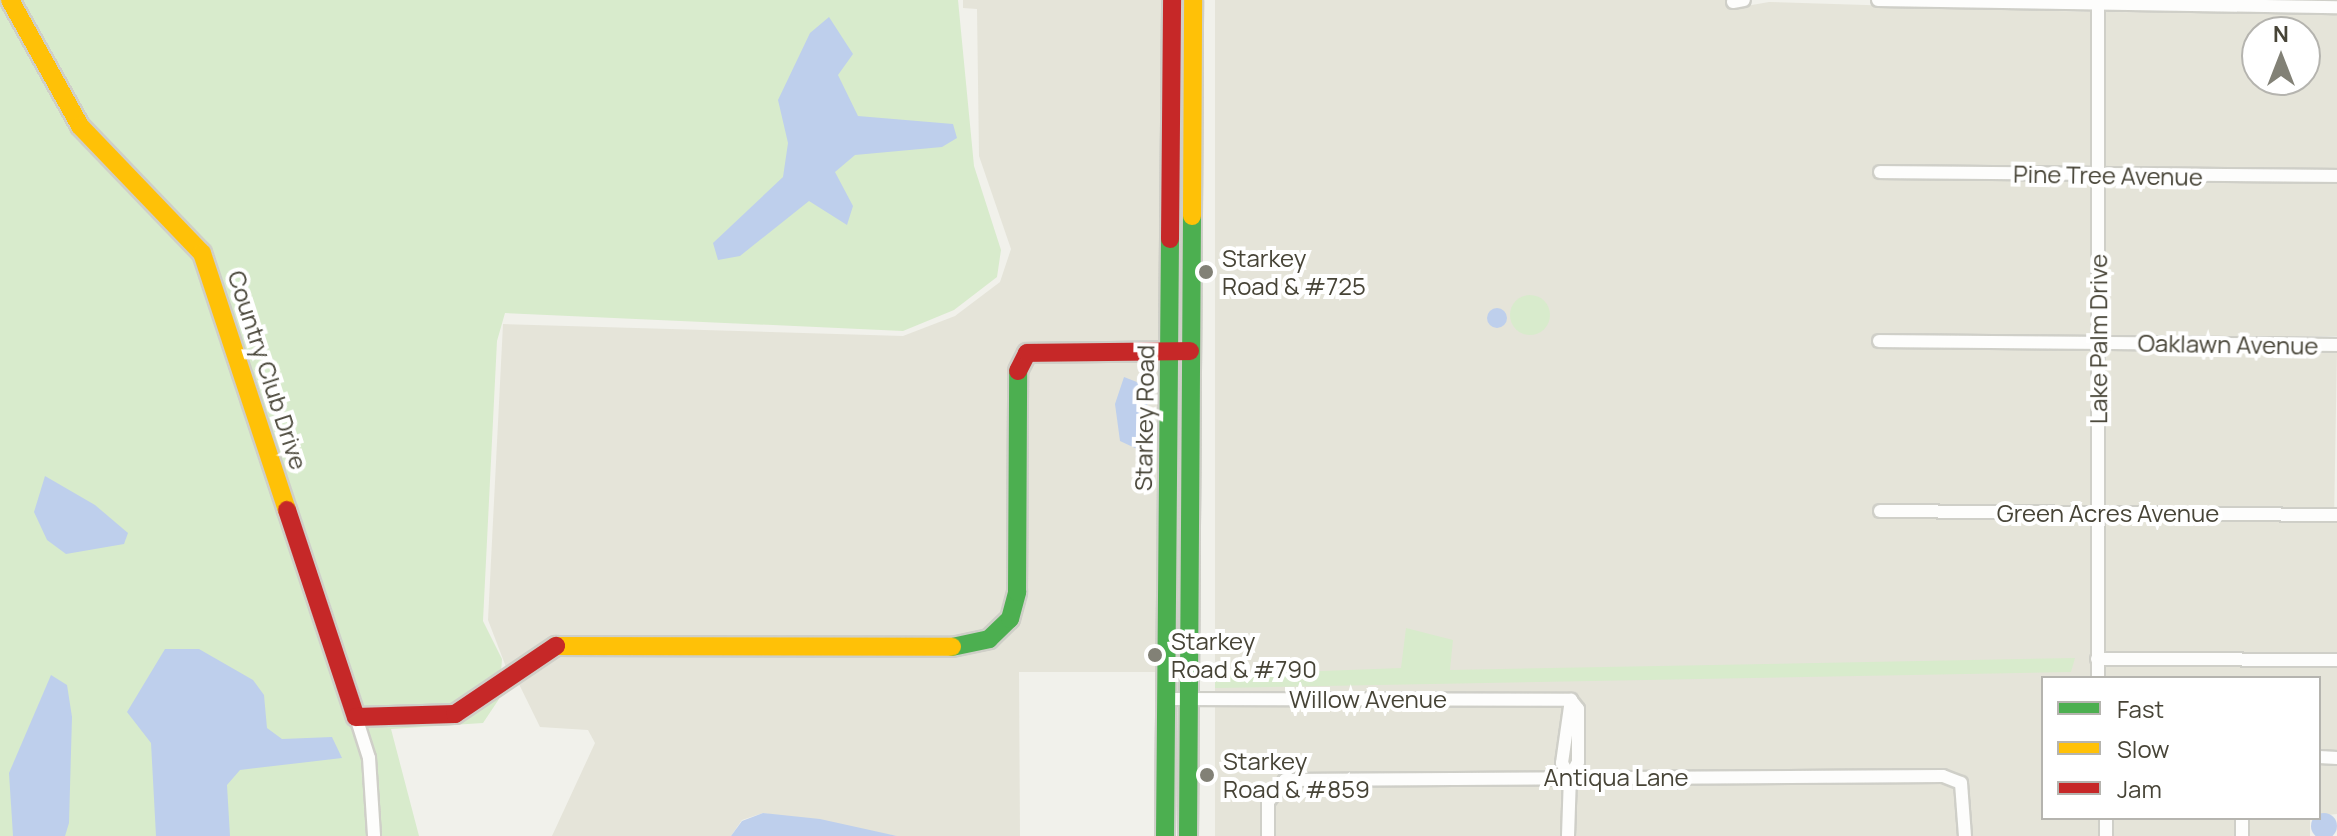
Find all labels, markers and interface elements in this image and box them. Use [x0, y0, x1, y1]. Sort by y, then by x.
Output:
north arrow [2241, 16, 2321, 96]
text: N [2273, 19, 2289, 49]
street label: Pine Tree Avenue [2013, 159, 2203, 191]
place label: Starkey Road & #725 [1222, 244, 1366, 300]
street label: Lake Palm Drive [2084, 254, 2112, 424]
marker: Starkey Road & #725 [1197, 263, 1215, 281]
street label: Country Club Drive [222, 267, 314, 473]
street label: Oaklawn Avenue [2137, 328, 2319, 360]
street label: Starkey Road [1128, 345, 1160, 491]
street label: Green Acres Avenue [1997, 499, 2219, 527]
place label: Starkey Road & #790 [1171, 627, 1317, 683]
marker: Starkey Road & #790 [1146, 646, 1164, 664]
legend [2041, 676, 2321, 820]
street label: Willow Avenue [1289, 685, 1447, 713]
text: Fast [2117, 692, 2164, 725]
text: Slow [2117, 732, 2170, 765]
place label: Starkey Road & #859 [1223, 747, 1370, 803]
street label: Antiqua Lane [1543, 763, 1689, 791]
marker: Starkey Road & #859 [1198, 766, 1216, 784]
text: Jam [2117, 772, 2162, 805]

